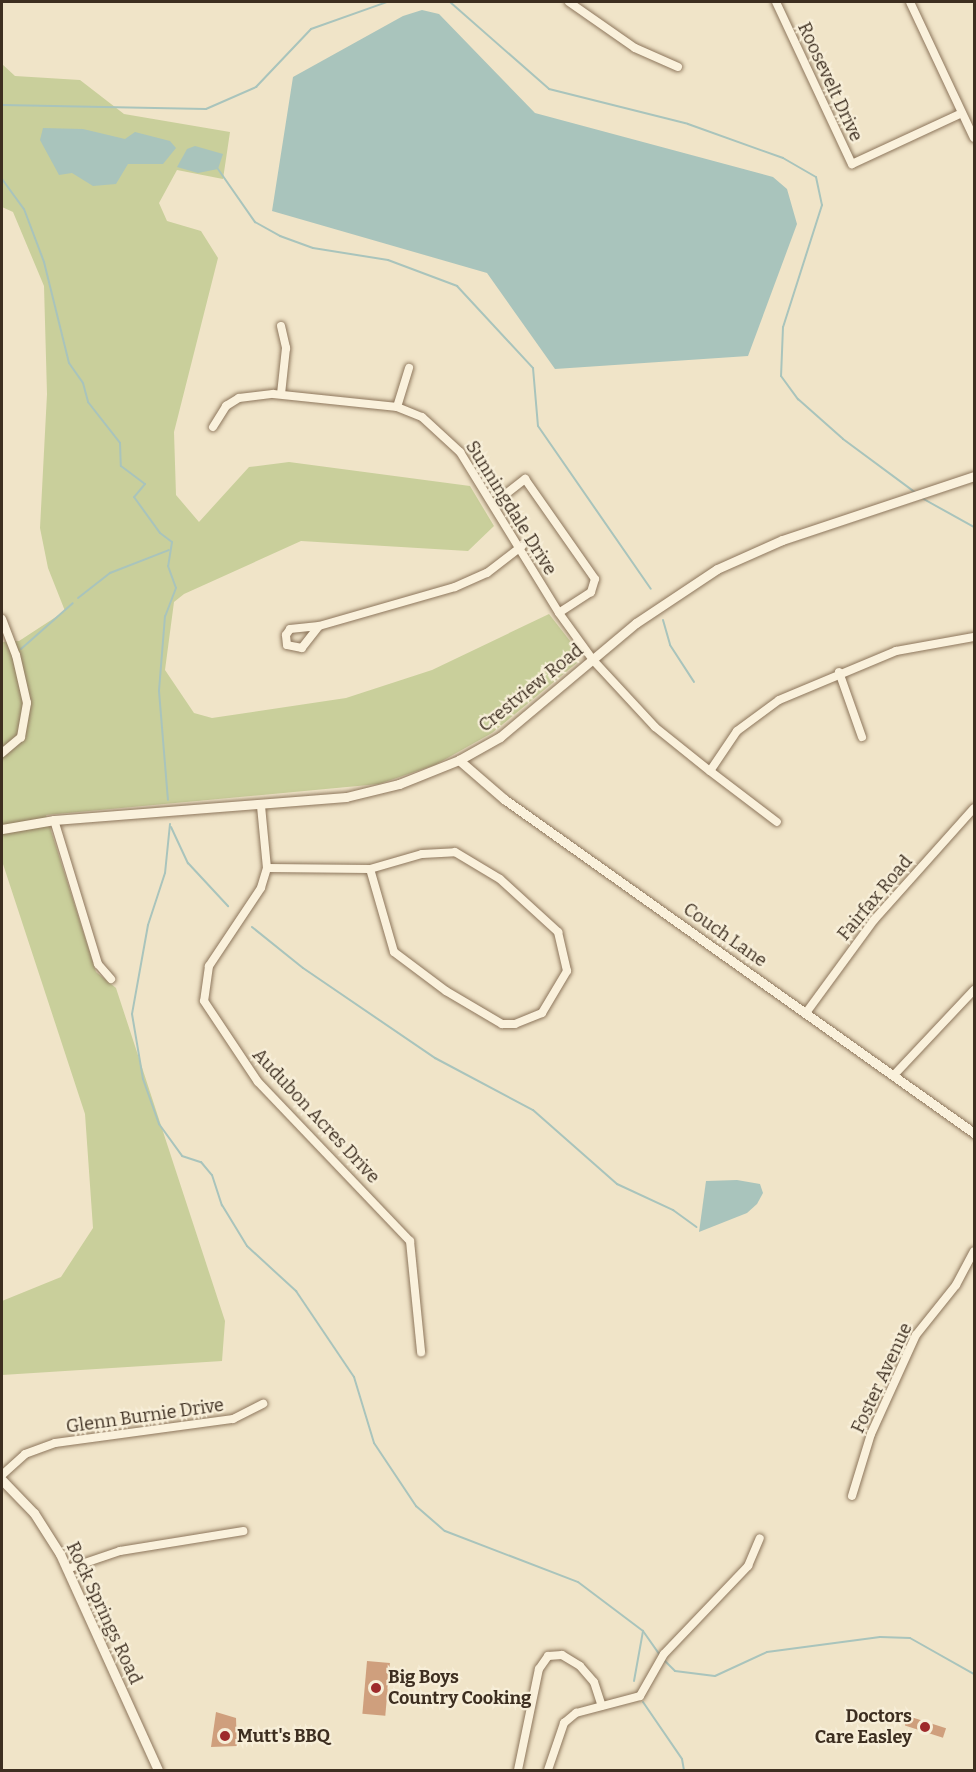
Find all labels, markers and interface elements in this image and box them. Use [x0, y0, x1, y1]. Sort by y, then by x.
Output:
street label: Roosevelt Drive [793, 19, 867, 145]
street label: Sunningdale Drive [461, 437, 561, 579]
street label: Crestview Road [474, 639, 588, 737]
street label: Fairfax Road [833, 851, 917, 945]
street label: Couch Lane [679, 898, 771, 972]
street label: Audubon Acres Drive [248, 1044, 384, 1188]
street label: Foster Avenue [847, 1319, 917, 1437]
street label: Glenn Burnie Drive [65, 1394, 225, 1438]
street label: Rock Springs Road [62, 1538, 146, 1688]
place label: Big Boys Country Cooking [388, 1667, 531, 1710]
marker: Big Boys Country Cooking [369, 1681, 383, 1695]
place label: Doctors Care Easley [815, 1706, 912, 1748]
marker: Doctors Care Easley [916, 1718, 934, 1736]
place label: Mutt's BBQ [237, 1725, 330, 1747]
marker: Mutt's BBQ [218, 1729, 232, 1743]

